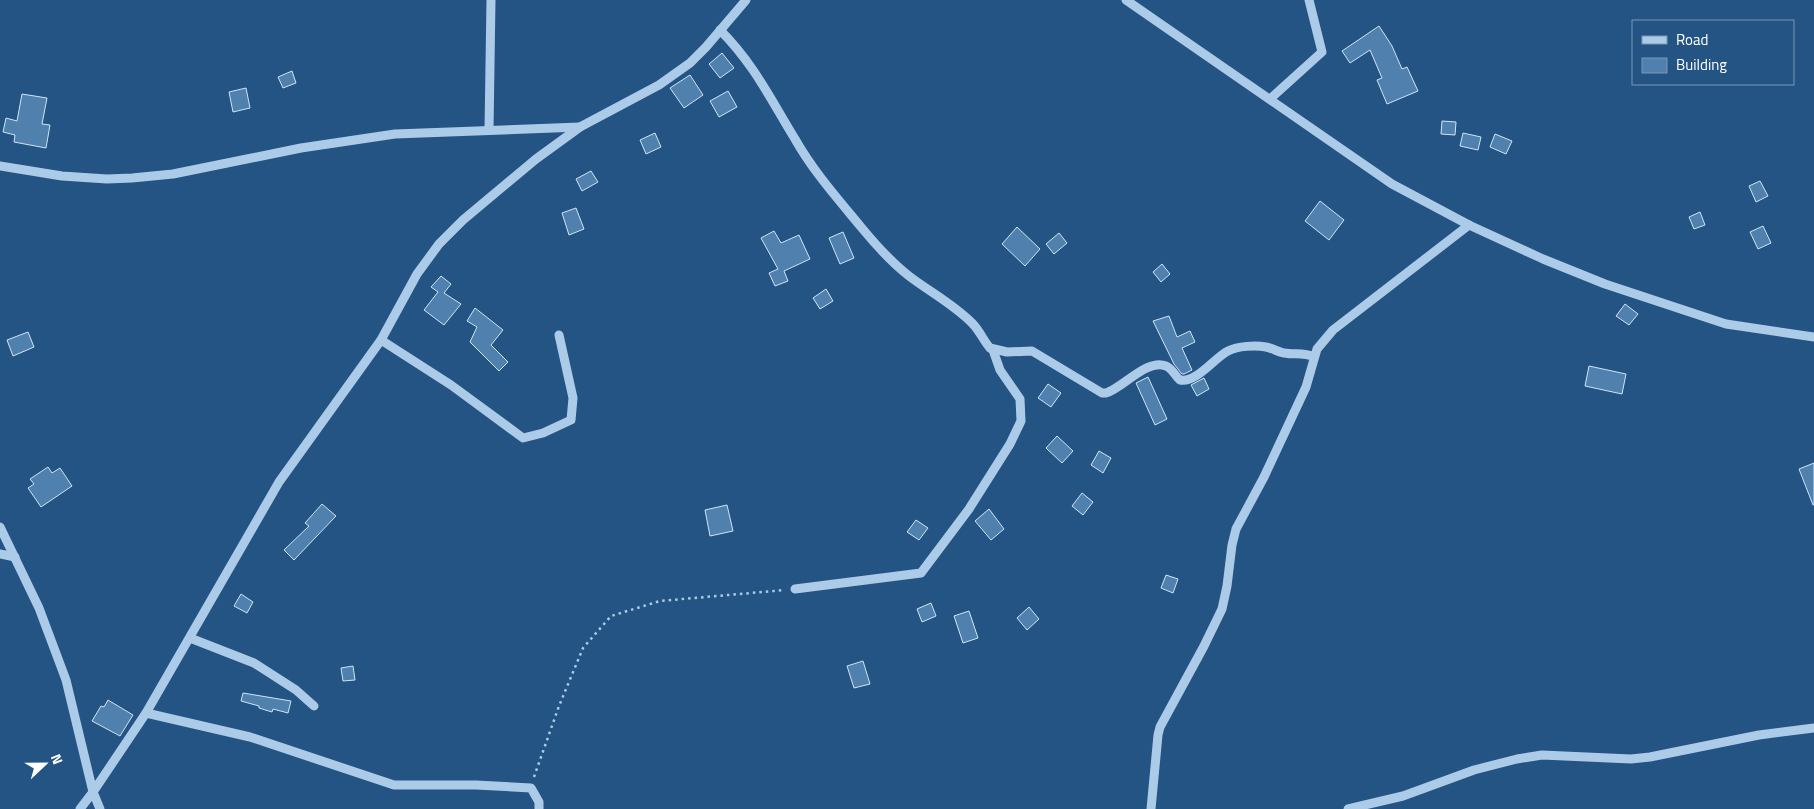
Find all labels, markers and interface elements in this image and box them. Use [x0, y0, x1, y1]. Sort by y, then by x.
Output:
legend [1632, 20, 1794, 85]
text: Road [1676, 28, 1708, 51]
text: Building [1676, 53, 1727, 76]
north arrow [20, 739, 70, 789]
text: N [46, 751, 69, 767]

